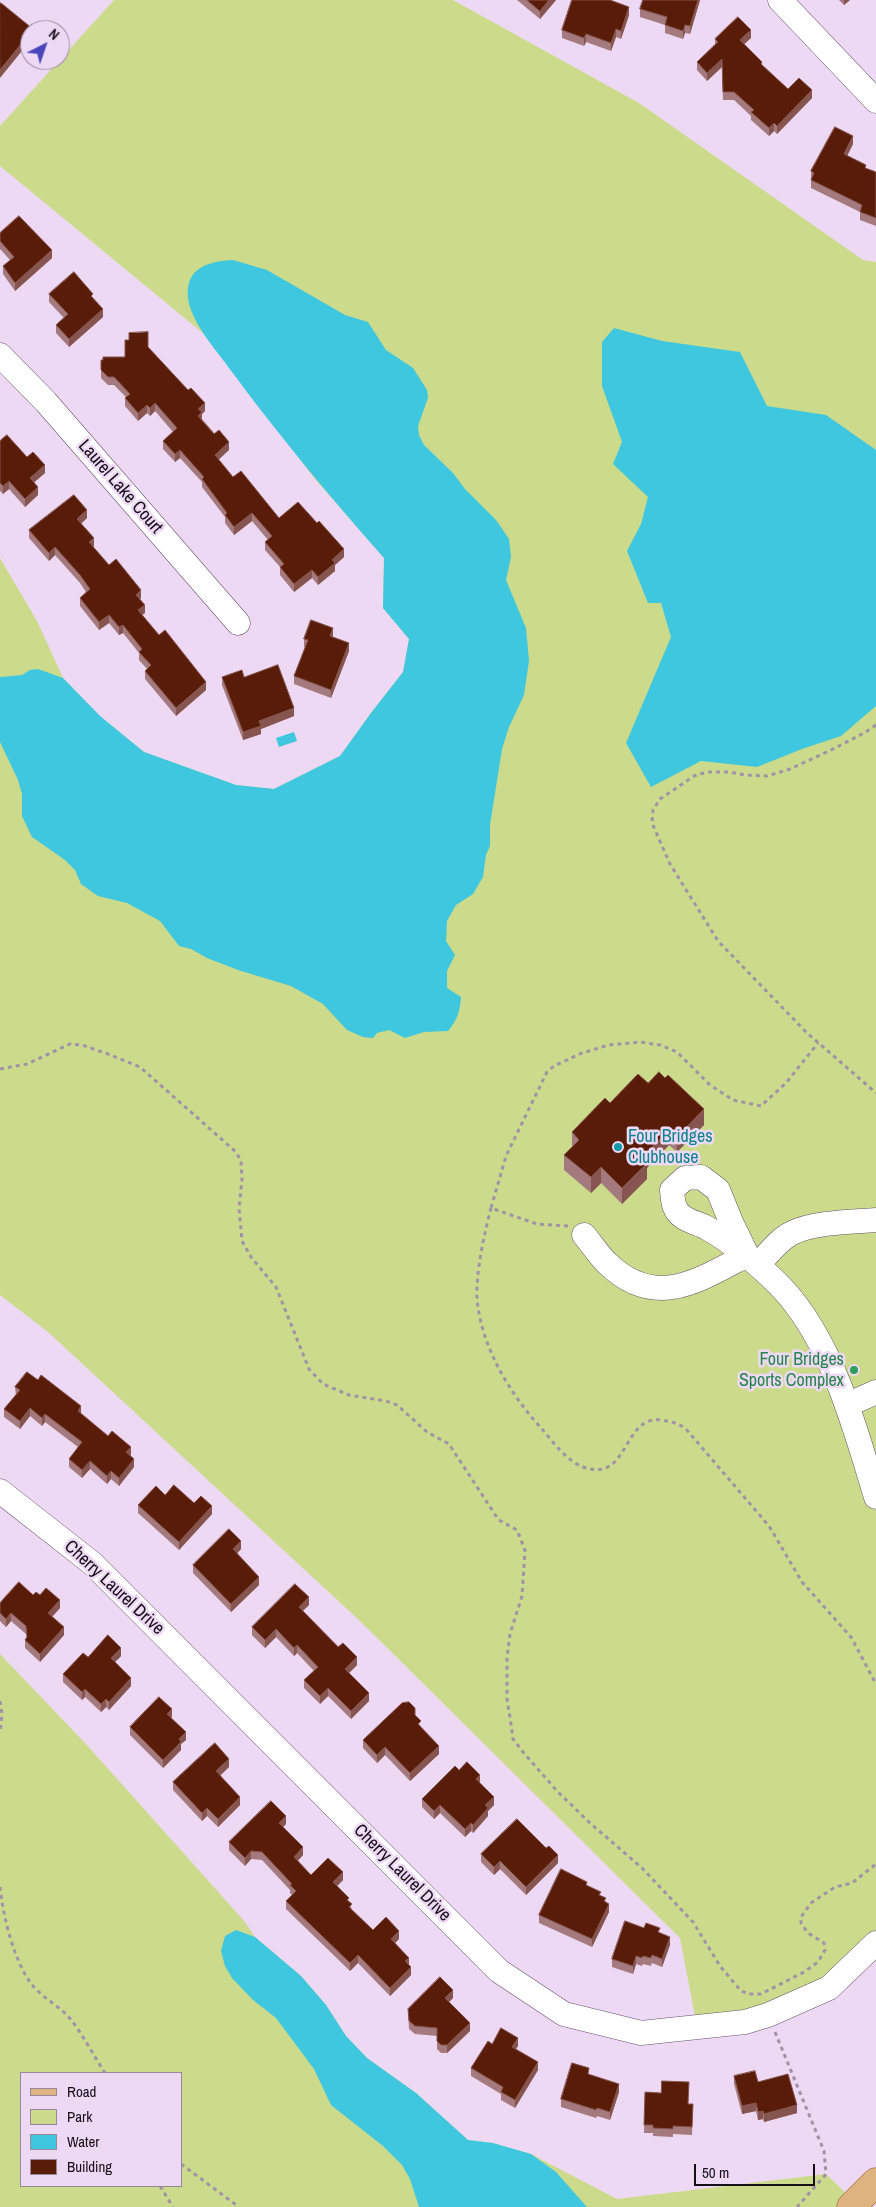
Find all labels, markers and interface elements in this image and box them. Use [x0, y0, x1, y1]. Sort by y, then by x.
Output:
north arrow [20, 20, 70, 70]
text: N [45, 25, 63, 44]
street label: Laurel Lake Court [73, 436, 167, 538]
place label: Four Bridges Clubhouse [628, 1126, 713, 1168]
marker: Four Bridges Clubhouse [612, 1141, 624, 1153]
place label: Four Bridges Sports Complex [739, 1349, 844, 1392]
marker: Four Bridges Sports Complex [848, 1364, 860, 1376]
street label: Cherry Laurel Drive [60, 1536, 168, 1640]
street label: Cherry Laurel Drive [349, 1820, 455, 1926]
legend [20, 2072, 182, 2187]
text: Road [67, 2081, 96, 2102]
text: Park [67, 2106, 92, 2127]
text: Water [67, 2131, 99, 2152]
scale bar [696, 2154, 817, 2186]
text: Building [67, 2156, 112, 2177]
text: 50 m [702, 2162, 729, 2183]

